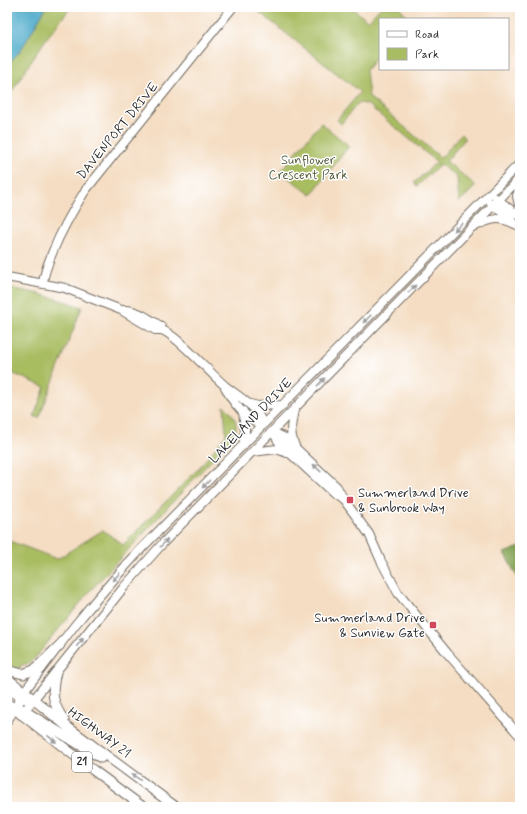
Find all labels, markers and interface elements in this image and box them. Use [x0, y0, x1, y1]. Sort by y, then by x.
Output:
legend [379, 18, 509, 70]
text: Road [415, 27, 439, 43]
text: Park [415, 47, 439, 63]
street label: DAVENPORT DRIVE [74, 79, 162, 183]
park label: Sunflower Crescent Park [268, 152, 348, 184]
one-way arrow [454, 222, 463, 232]
one-way arrow [407, 284, 417, 294]
one-way arrow [362, 314, 372, 324]
street label: LAKELAND DRIVE [206, 375, 296, 467]
one-way arrow [317, 377, 326, 387]
one-way arrow [312, 463, 322, 473]
one-way arrow [201, 479, 211, 489]
place label: Summerland Drive & Sunbrook Way [358, 485, 469, 517]
marker: Summerland Drive & Sunbrook Way [345, 495, 355, 505]
one-way arrow [159, 538, 168, 547]
one-way arrow [111, 572, 121, 582]
place label: Summerland Drive & Sunview Gate [314, 610, 425, 642]
marker: Summerland Drive & Sunview Gate [428, 620, 438, 630]
one-way arrow [75, 636, 84, 647]
street label: HIGHWAY 21 [64, 704, 134, 762]
one-way arrow [47, 734, 58, 743]
road number: 21 [72, 752, 92, 772]
one-way arrow [131, 773, 141, 781]

